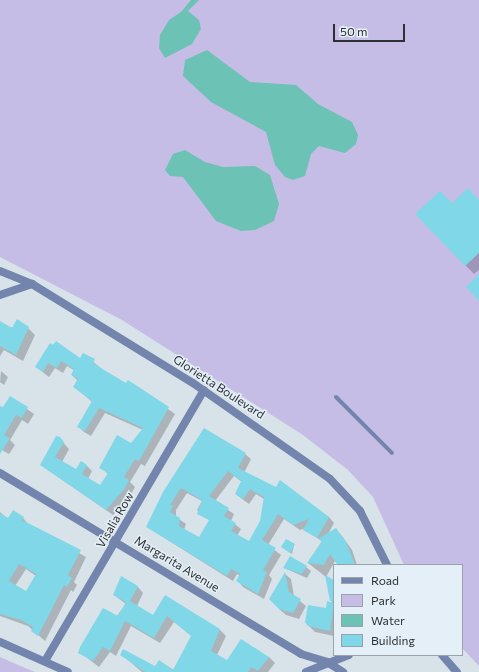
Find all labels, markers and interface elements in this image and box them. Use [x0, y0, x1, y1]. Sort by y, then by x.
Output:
scale bar [335, 16, 407, 42]
text: 50 m [340, 24, 368, 38]
street label: Glorietta Boulevard [171, 352, 267, 422]
street label: Visalia Row [93, 490, 137, 550]
street label: Margarita Avenue [132, 533, 222, 595]
legend [333, 564, 463, 656]
text: Road [371, 573, 399, 587]
text: Park [371, 593, 396, 607]
text: Water [371, 613, 405, 627]
text: Building [371, 633, 415, 647]

